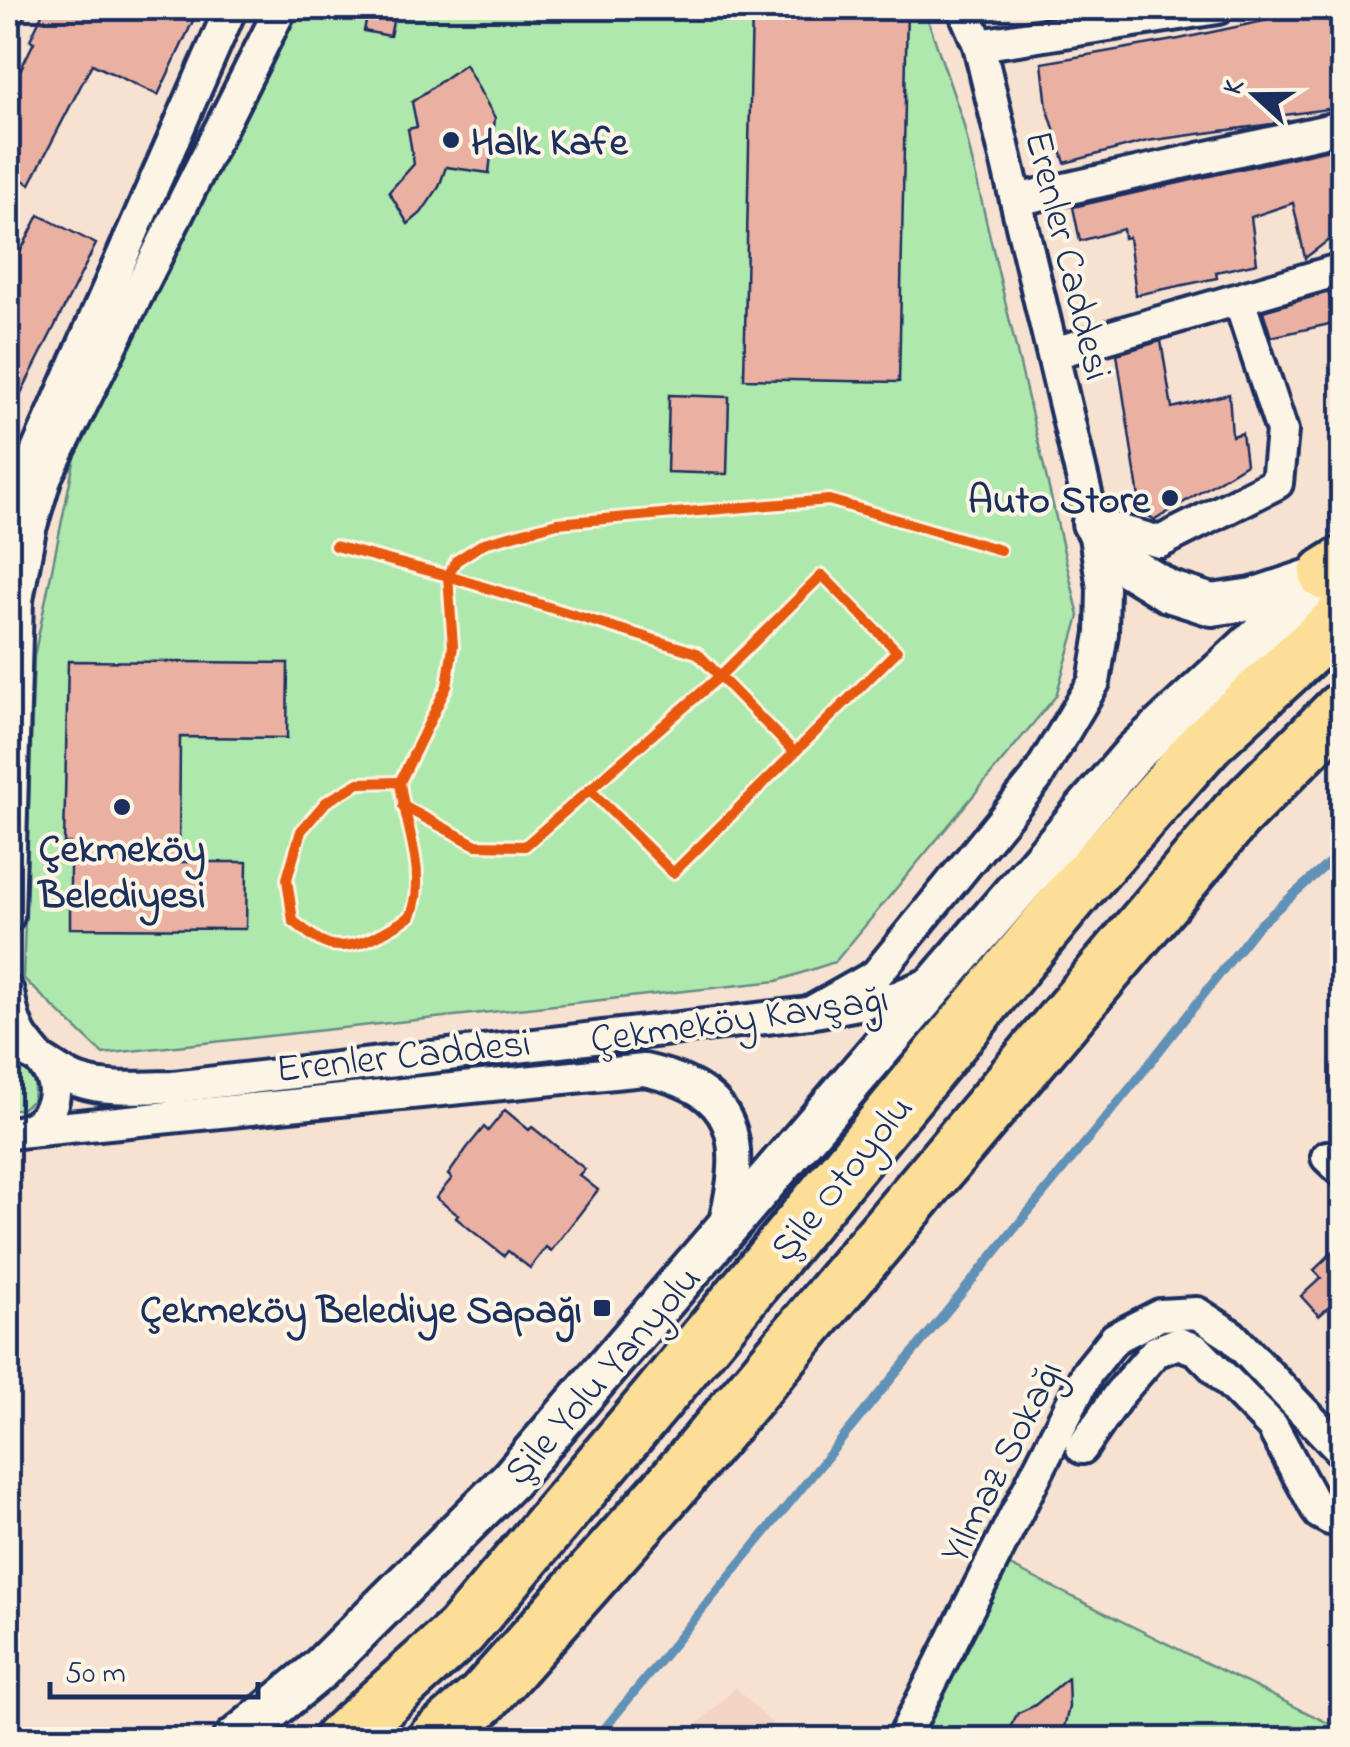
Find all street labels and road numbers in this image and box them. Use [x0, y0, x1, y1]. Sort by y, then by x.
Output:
street label: Erenler Caddesi [1006, 125, 1125, 387]
street label: Çekmeköy Kavşağı [587, 971, 893, 1072]
street label: Erenler Caddesi [273, 1016, 534, 1101]
street label: Şile Otoyolu [757, 1083, 930, 1276]
street label: Şile Yolu Yanyolu [492, 1253, 717, 1500]
street label: Yılmaz Sokağı [927, 1351, 1081, 1575]

